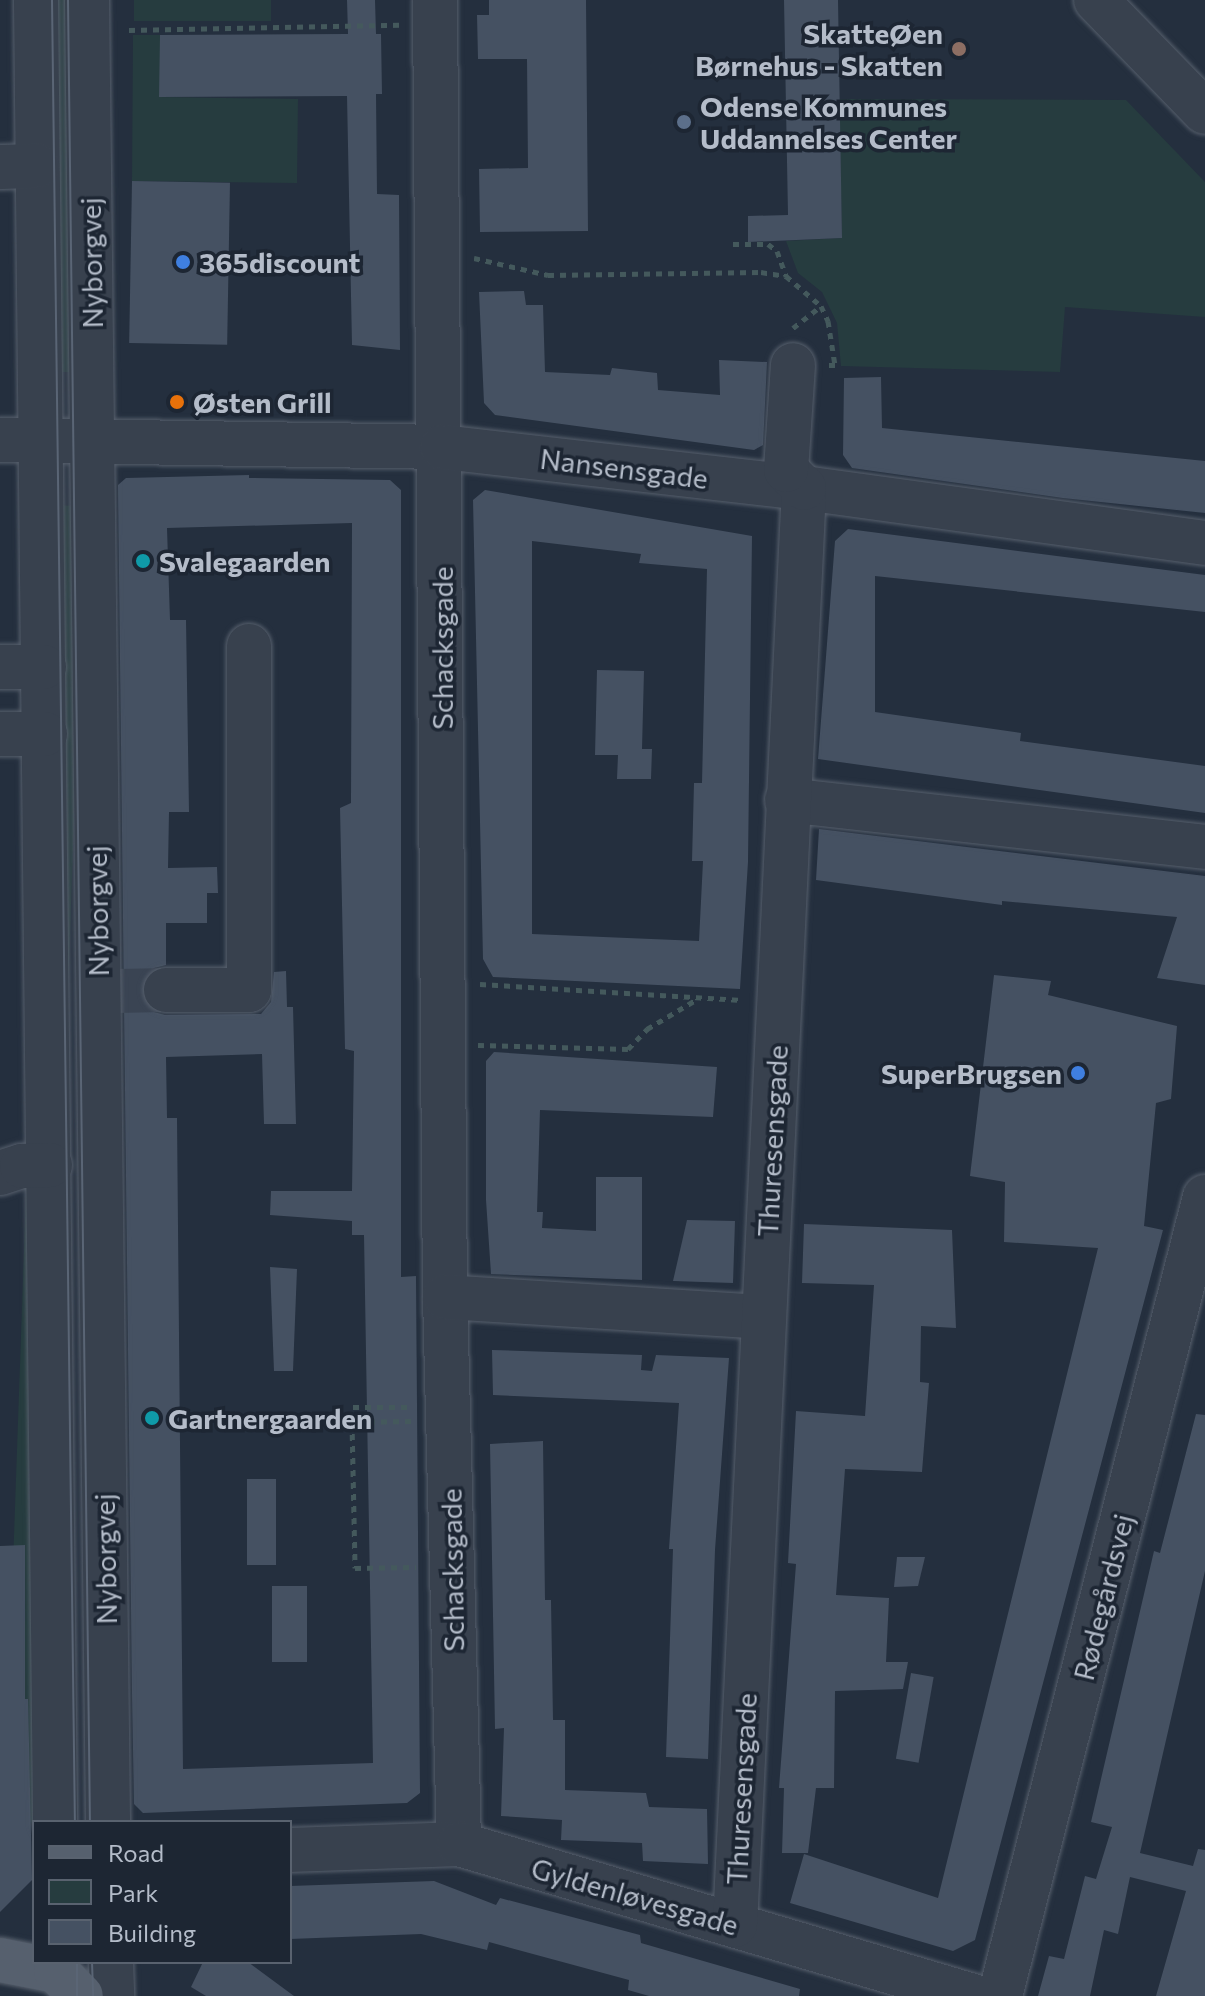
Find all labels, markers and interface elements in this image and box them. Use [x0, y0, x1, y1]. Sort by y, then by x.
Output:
place label: SkatteØen Børnehus - Skatten [695, 16, 943, 82]
marker: SkatteØen Børnehus - Skatten [950, 40, 968, 58]
place label: Odense Kommunes Uddannelses Center [700, 89, 957, 155]
marker: Odense Kommunes Uddannelses Center [675, 113, 693, 131]
street label: Nyborgvej [73, 197, 109, 329]
place label: 365discount [199, 245, 360, 279]
marker: 365discount [174, 253, 192, 271]
place label: Østen Grill [193, 385, 332, 419]
marker: Østen Grill [168, 393, 186, 411]
street label: Nansensgade [538, 441, 710, 495]
place label: Svalegaarden [159, 544, 330, 578]
marker: Svalegaarden [134, 552, 152, 570]
street label: Schacksgade [425, 566, 459, 730]
street label: Nyborgvej [79, 845, 115, 977]
street label: Thuresensgade [750, 1044, 794, 1238]
place label: SuperBrugsen [881, 1056, 1062, 1090]
marker: SuperBrugsen [1069, 1064, 1087, 1082]
place label: Gartnergaarden [168, 1401, 372, 1435]
marker: Gartnergaarden [143, 1409, 161, 1427]
street label: Schacksgade [434, 1488, 470, 1652]
street label: Nyborgvej [87, 1493, 123, 1625]
street label: Rødegårdsvej [1066, 1510, 1140, 1684]
street label: Thuresensgade [719, 1692, 763, 1886]
legend [32, 1820, 292, 1964]
text: Road [108, 1838, 164, 1867]
street label: Gyldenløvesgade [528, 1850, 742, 1942]
text: Park [108, 1878, 158, 1907]
text: Building [108, 1918, 196, 1947]

